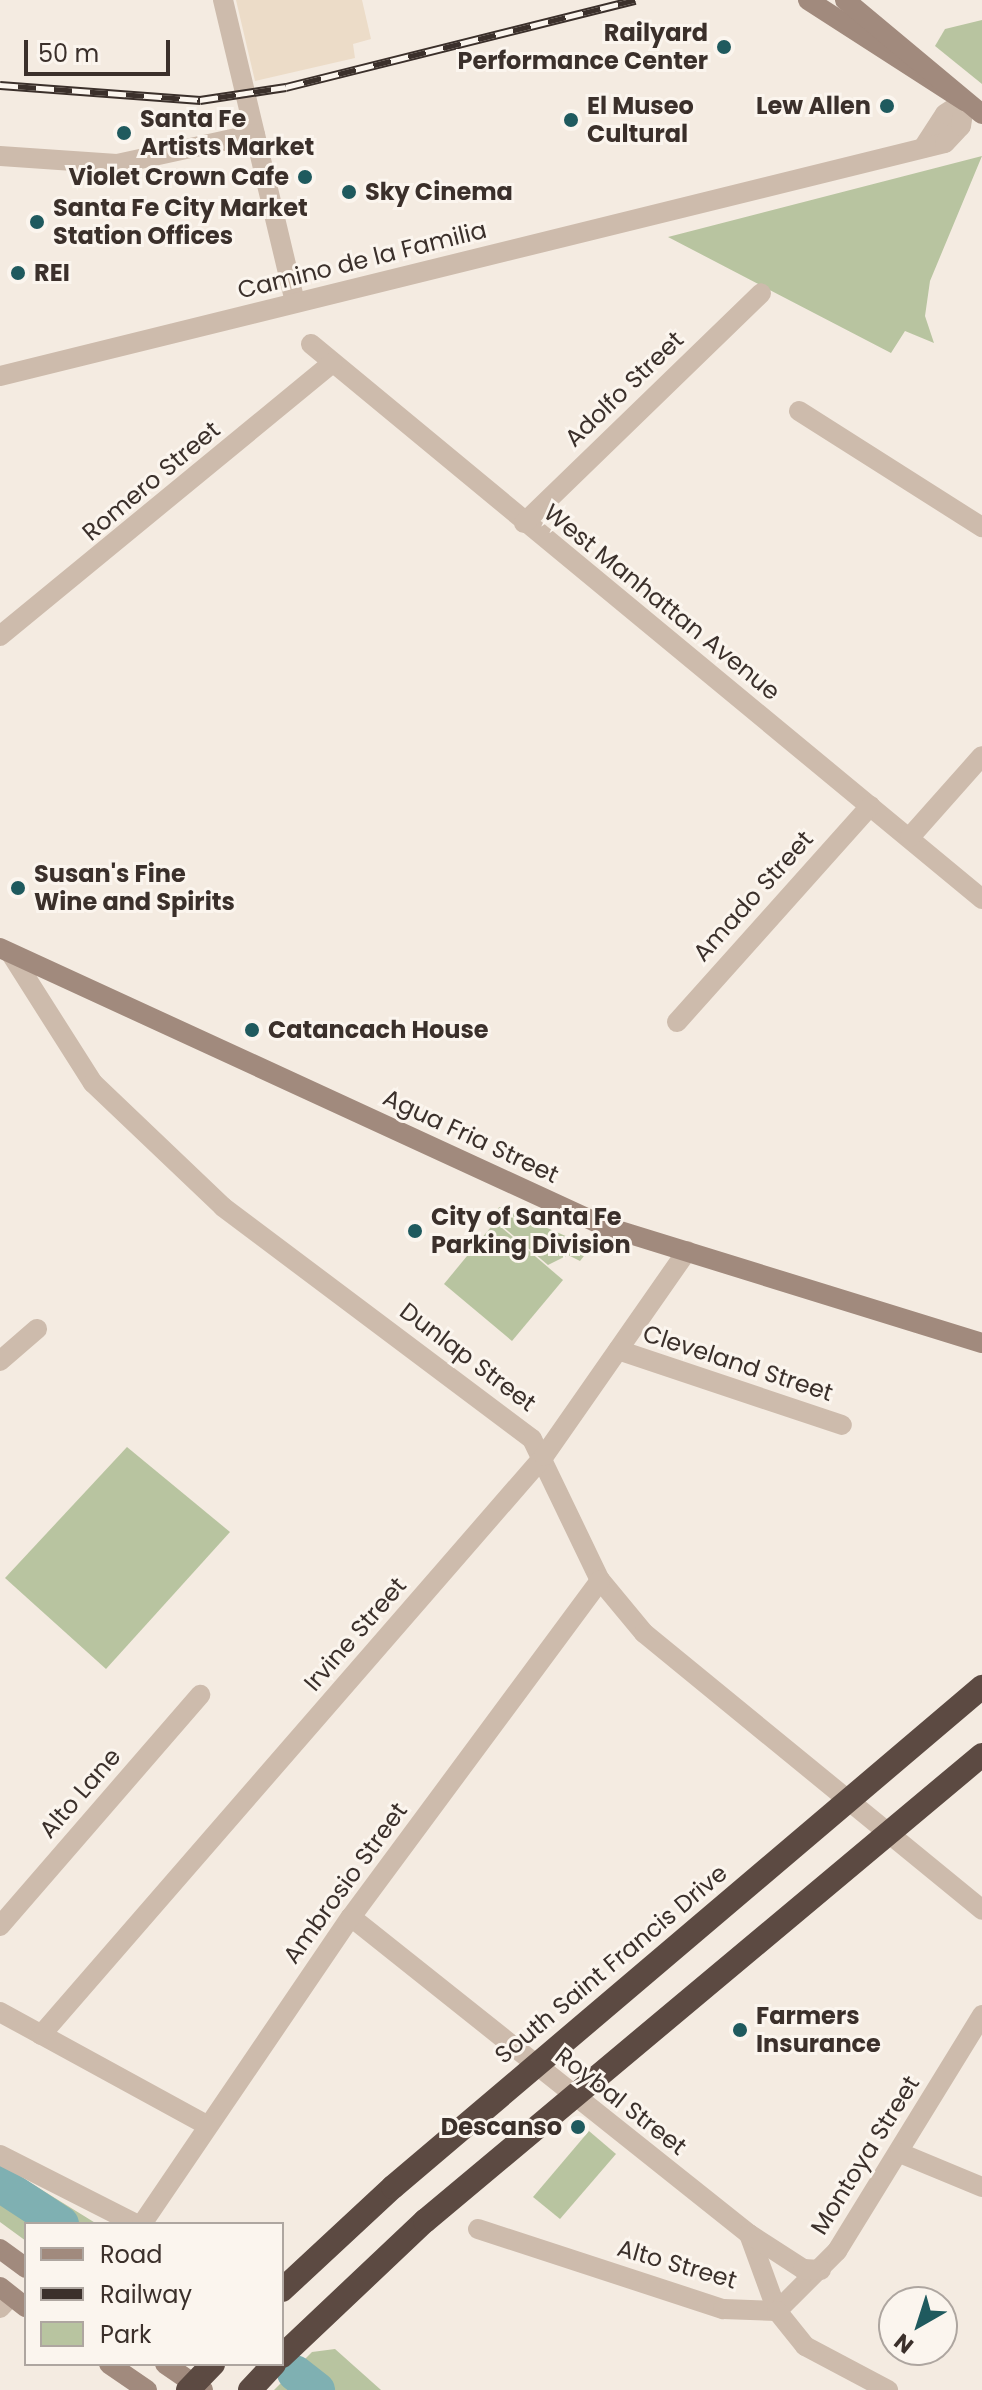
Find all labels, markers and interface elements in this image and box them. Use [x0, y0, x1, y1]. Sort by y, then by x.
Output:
place label: Railyard Performance Center [457, 19, 708, 75]
scale bar [28, 24, 174, 74]
text: 50 m [38, 37, 99, 70]
marker: Railyard Performance Center [715, 38, 733, 56]
place label: El Museo Cultural [587, 92, 694, 148]
place label: Lew Allen [756, 92, 871, 120]
marker: Lew Allen [878, 97, 896, 115]
place label: Santa Fe Artists Market [140, 105, 314, 161]
marker: El Museo Cultural [562, 111, 580, 129]
marker: Santa Fe Artists Market [115, 124, 133, 142]
place label: Violet Crown Cafe [69, 163, 289, 191]
marker: Violet Crown Cafe [296, 168, 314, 186]
place label: Sky Cinema [365, 178, 513, 206]
marker: Sky Cinema [340, 183, 358, 201]
place label: Santa Fe City Market Station Offices [53, 194, 308, 250]
marker: Santa Fe City Market Station Offices [28, 213, 46, 231]
street label: Camino de la Familia [235, 215, 489, 305]
place label: REI [34, 259, 70, 287]
marker: REI [9, 264, 27, 282]
street label: Adolfo Street [559, 325, 689, 453]
street label: Romero Street [76, 415, 226, 547]
street label: West Manhattan Avenue [538, 498, 786, 706]
street label: Amado Street [687, 825, 819, 967]
place label: Susan's Fine Wine and Spirits [34, 860, 235, 916]
marker: Susan's Fine Wine and Spirits [9, 879, 27, 897]
place label: Catancach House [268, 1016, 489, 1044]
marker: Catancach House [243, 1021, 261, 1039]
street label: Agua Fria Street [379, 1083, 563, 1189]
place label: City of Santa Fe Parking Division [431, 1203, 631, 1259]
marker: City of Santa Fe Parking Division [406, 1222, 424, 1240]
street label: Dunlap Street [394, 1297, 542, 1417]
street label: Cleveland Street [639, 1319, 837, 1407]
street label: Irvine Street [298, 1571, 412, 1697]
street label: Alto Lane [33, 1742, 127, 1844]
street label: Ambrosio Street [277, 1797, 413, 1969]
street label: South Saint Francis Drive [489, 1858, 733, 2070]
place label: Farmers Insurance [756, 2002, 881, 2058]
marker: Farmers Insurance [731, 2021, 749, 2039]
street label: Roybal Street [550, 2041, 692, 2161]
street label: Montoya Street [805, 2070, 925, 2240]
place label: Descanso [441, 2113, 562, 2141]
marker: Descanso [569, 2118, 587, 2136]
legend [24, 2222, 284, 2366]
street label: Alto Street [614, 2233, 740, 2295]
text: Road [100, 2238, 162, 2271]
text: Railway [100, 2278, 192, 2311]
north arrow [878, 2286, 958, 2366]
text: Park [100, 2318, 151, 2351]
text: N [888, 2326, 920, 2361]

